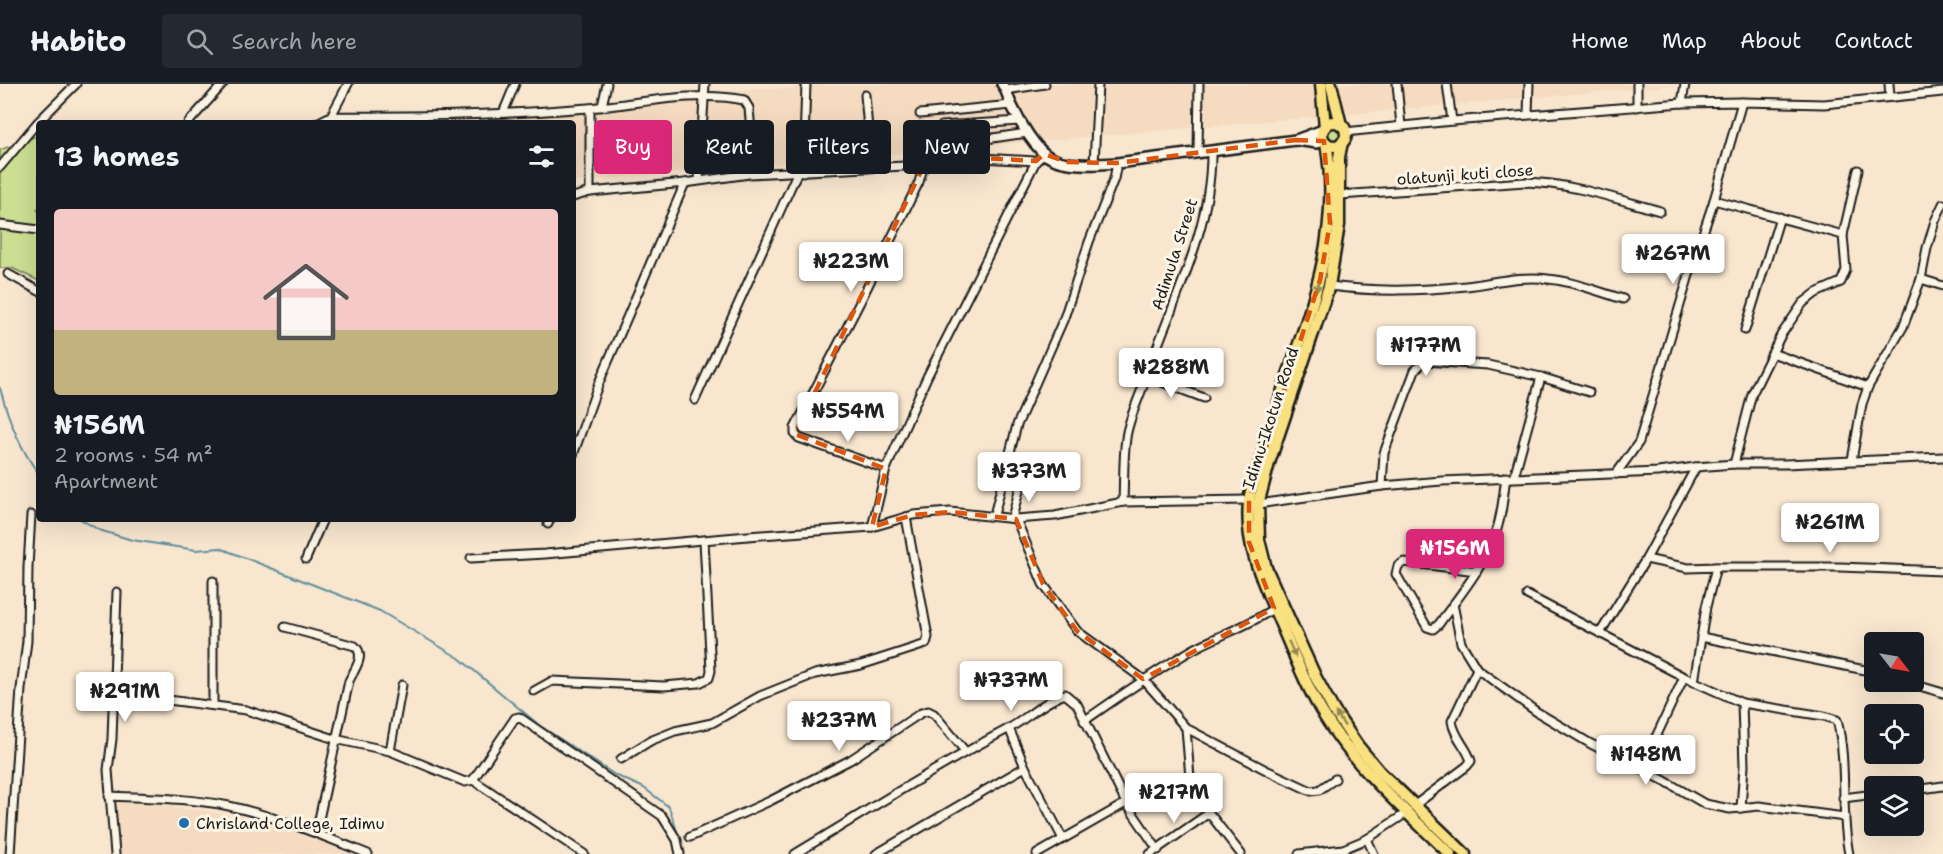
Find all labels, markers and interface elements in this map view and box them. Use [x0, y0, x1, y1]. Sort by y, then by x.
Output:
search box [162, 14, 582, 68]
text: Habito [30, 22, 126, 60]
icon: search [183, 25, 216, 58]
text: Search here [231, 27, 357, 56]
text: Home [1571, 27, 1629, 55]
text: Map [1662, 27, 1707, 55]
text: About [1740, 27, 1801, 55]
text: Contact [1834, 27, 1913, 55]
chip: Buy [594, 120, 672, 174]
chip: Rent [684, 120, 774, 174]
chip: Filters [786, 120, 891, 174]
chip: New [903, 120, 990, 174]
text: 13 homes [54, 139, 180, 174]
icon: filters [525, 140, 558, 173]
street label: olatunji kuti close [1396, 159, 1534, 190]
street label: Adimula Street [1147, 196, 1202, 313]
pin: ₦267M [1631, 234, 1715, 285]
text: ₦267M [1636, 240, 1710, 266]
pin: ₦223M [809, 242, 893, 293]
icon: home [252, 248, 360, 356]
text: ₦223M [813, 248, 889, 274]
one-way arrow [1313, 275, 1322, 293]
pin: ₦177M [1384, 326, 1468, 377]
text: ₦177M [1391, 332, 1461, 358]
street label: Idimu-Ikotun Road [1238, 344, 1303, 492]
pin: ₦288M [1129, 348, 1213, 399]
text: ₦288M [1133, 354, 1209, 380]
pin: ₦554M [806, 392, 890, 443]
text: ₦554M [811, 398, 885, 424]
text: ₦156M [54, 407, 145, 442]
text: 2 rooms · 54 m² [54, 442, 213, 468]
pin: ₦373M [987, 452, 1071, 503]
text: ₦373M [992, 458, 1066, 484]
text: Apartment [54, 468, 158, 494]
pin: ₦261M [1788, 503, 1872, 554]
text: ₦261M [1795, 509, 1865, 535]
pin: ₦156M [1413, 529, 1497, 580]
text: ₦156M [1420, 535, 1490, 561]
north arrow [1864, 632, 1924, 692]
map controls [1864, 632, 1924, 836]
one-way arrow [1287, 640, 1297, 658]
pin: ₦737M [969, 661, 1053, 712]
text: ₦737M [974, 667, 1048, 693]
pin: ₦291M [83, 672, 167, 723]
text: ₦291M [90, 678, 160, 704]
pin: ₦237M [797, 701, 881, 752]
button: locate [1864, 704, 1924, 764]
text: ₦237M [801, 707, 877, 733]
one-way arrow [1334, 712, 1346, 728]
pin: ₦148M [1604, 735, 1688, 786]
text: ₦148M [1610, 741, 1682, 767]
pin: ₦217M [1132, 773, 1216, 824]
button: layers [1864, 776, 1924, 836]
text: ₦217M [1139, 779, 1209, 805]
place label: Chrisland College, Idimu [196, 813, 385, 834]
marker: Chrisland College, Idimu [177, 816, 191, 830]

